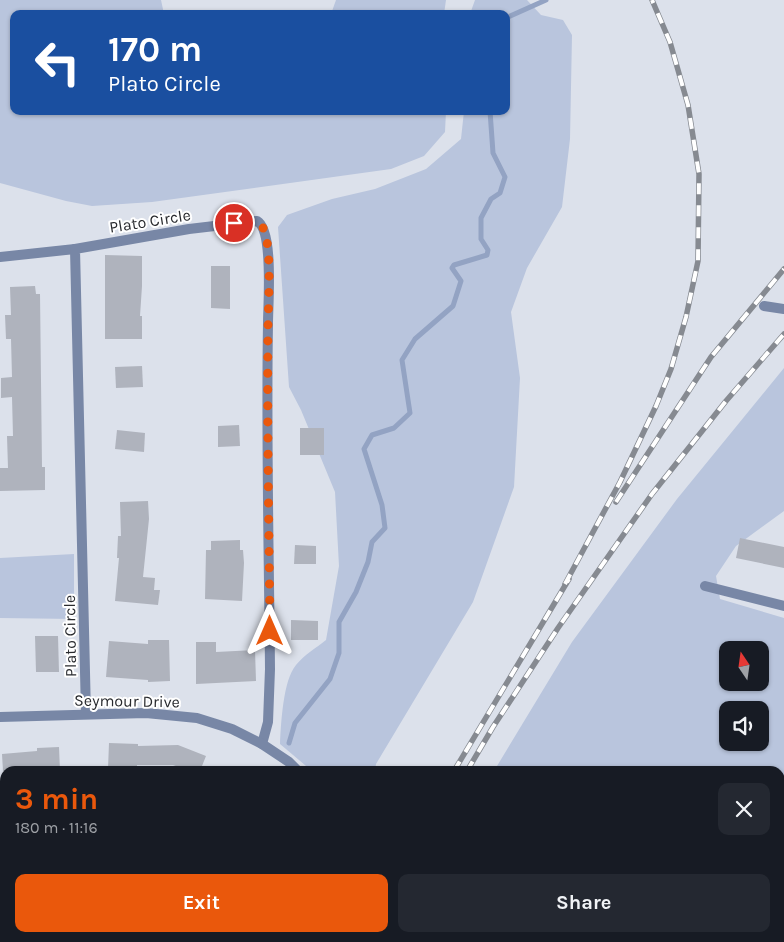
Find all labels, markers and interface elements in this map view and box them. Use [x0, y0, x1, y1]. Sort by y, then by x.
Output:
text: 170 m [108, 29, 202, 70]
icon: left [25, 30, 90, 95]
text: Plato Circle [108, 71, 221, 97]
pin [213, 202, 255, 244]
street label: Plato Circle [108, 205, 192, 237]
icon: arrive [220, 209, 248, 237]
street label: Plato Circle [60, 595, 80, 677]
position arrow [243, 604, 295, 656]
north arrow [719, 641, 769, 691]
map controls [719, 641, 769, 751]
street label: Seymour Drive [74, 691, 180, 711]
button: sound [719, 701, 769, 751]
text: 3 min [15, 781, 98, 817]
button: close [718, 783, 770, 835]
text: 180 m · 11:16 [15, 818, 98, 837]
button: Exit [15, 874, 388, 932]
button: Share [398, 874, 770, 932]

